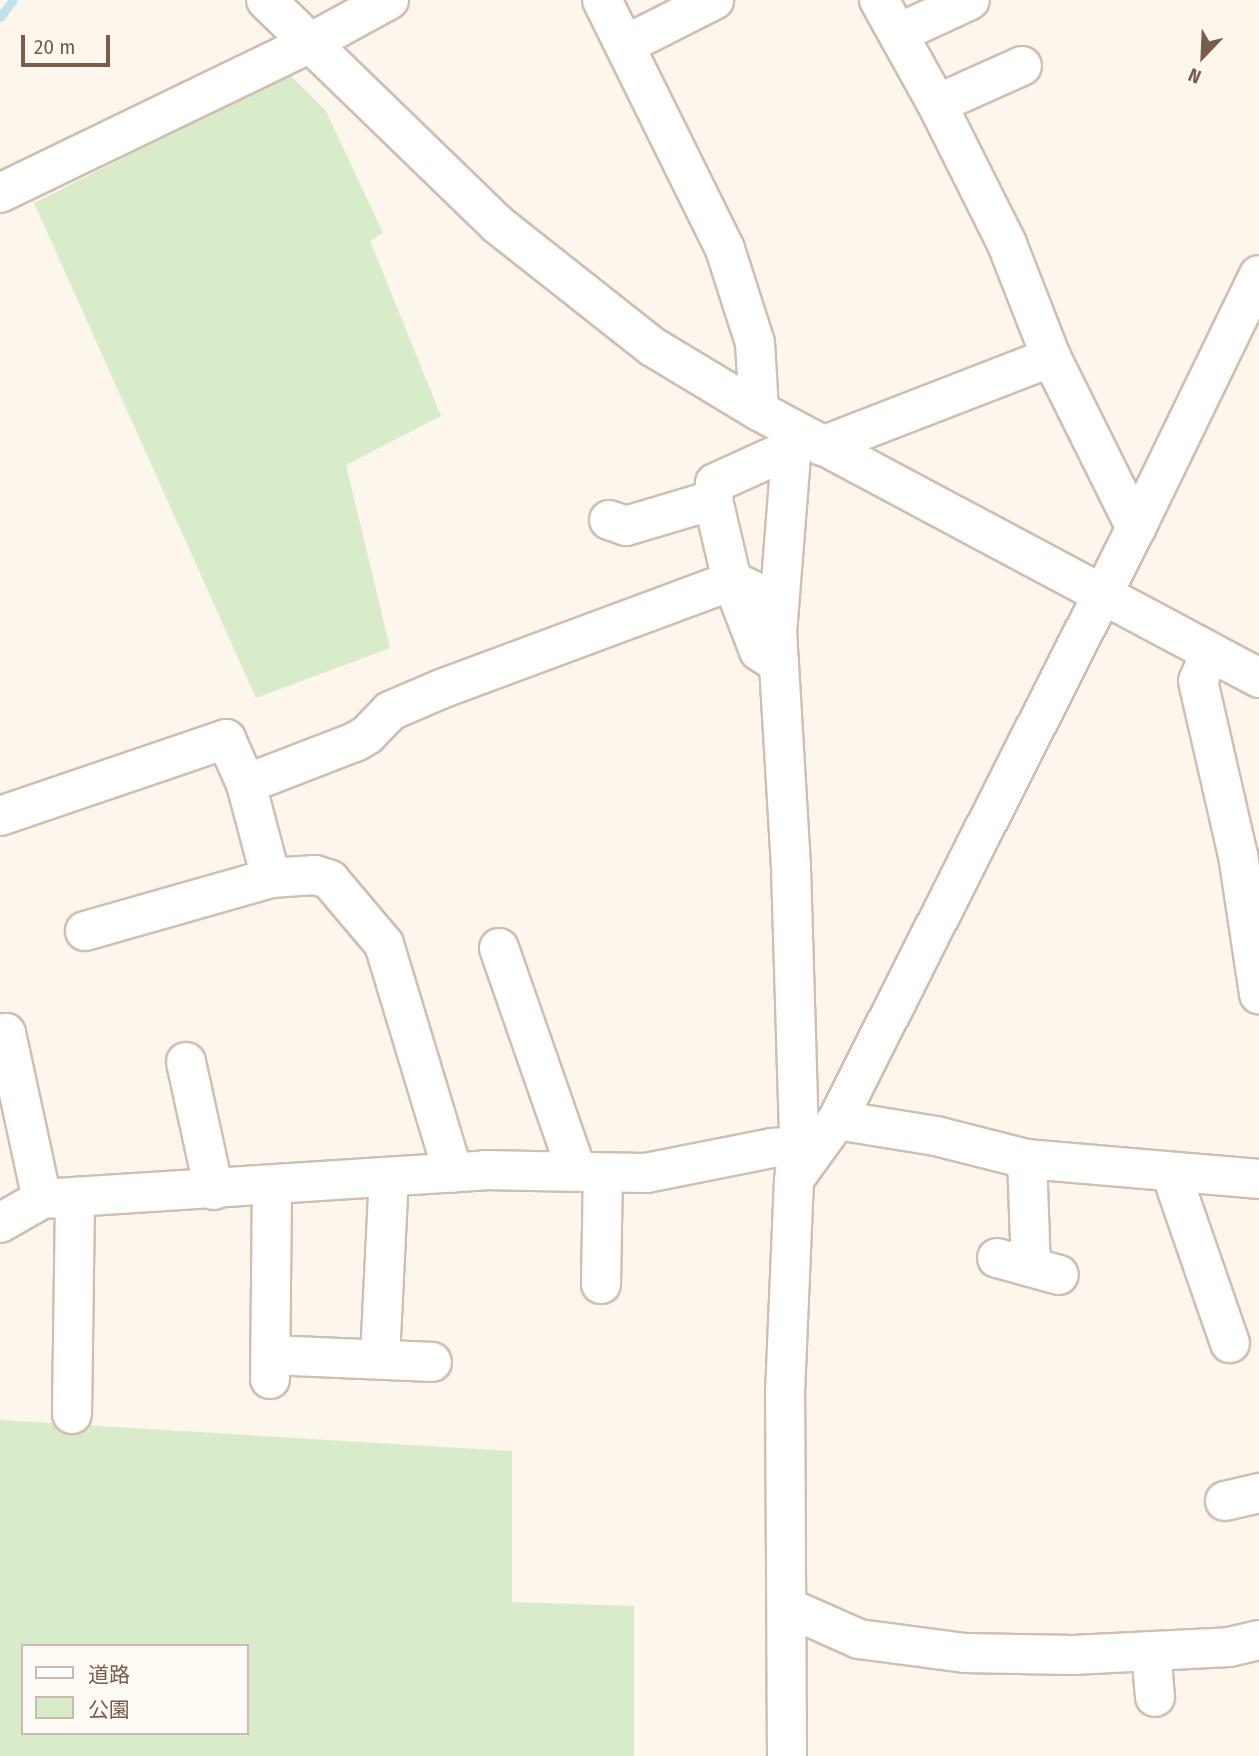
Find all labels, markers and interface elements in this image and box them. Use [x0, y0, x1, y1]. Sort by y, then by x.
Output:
scale bar [24, 21, 114, 65]
north arrow [1168, 21, 1238, 91]
text: 20 m [34, 34, 75, 60]
text: N [1185, 63, 1204, 89]
legend [21, 1644, 248, 1735]
text: 道路 [88, 1662, 130, 1688]
text: 公園 [88, 1697, 130, 1723]

